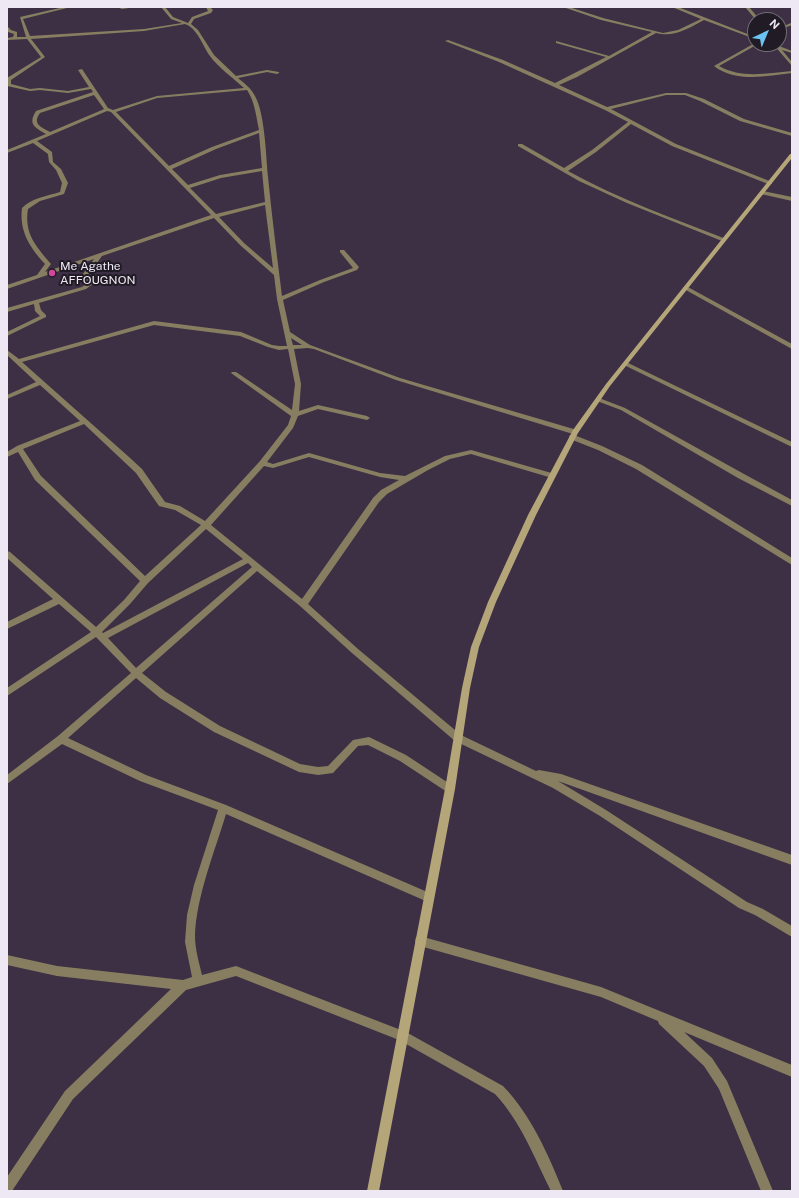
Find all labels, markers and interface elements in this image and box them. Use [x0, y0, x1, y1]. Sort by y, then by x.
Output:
north arrow [747, 12, 787, 52]
text: N [767, 17, 782, 31]
place label: Me Agathe AFFOUGNON [60, 259, 136, 287]
marker: Me Agathe AFFOUGNON [47, 268, 57, 278]

